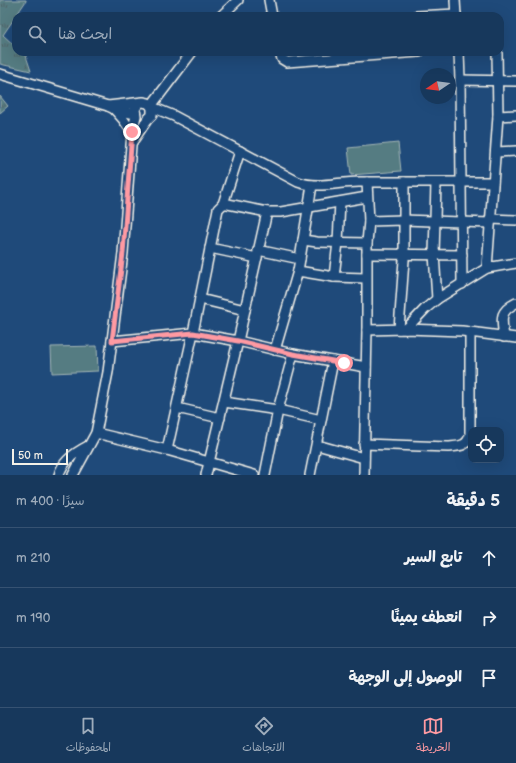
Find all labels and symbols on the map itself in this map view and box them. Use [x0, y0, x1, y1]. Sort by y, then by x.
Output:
north arrow [420, 68, 456, 104]
route end [123, 123, 141, 141]
route start [335, 354, 353, 372]
scale bar [12, 447, 68, 466]

